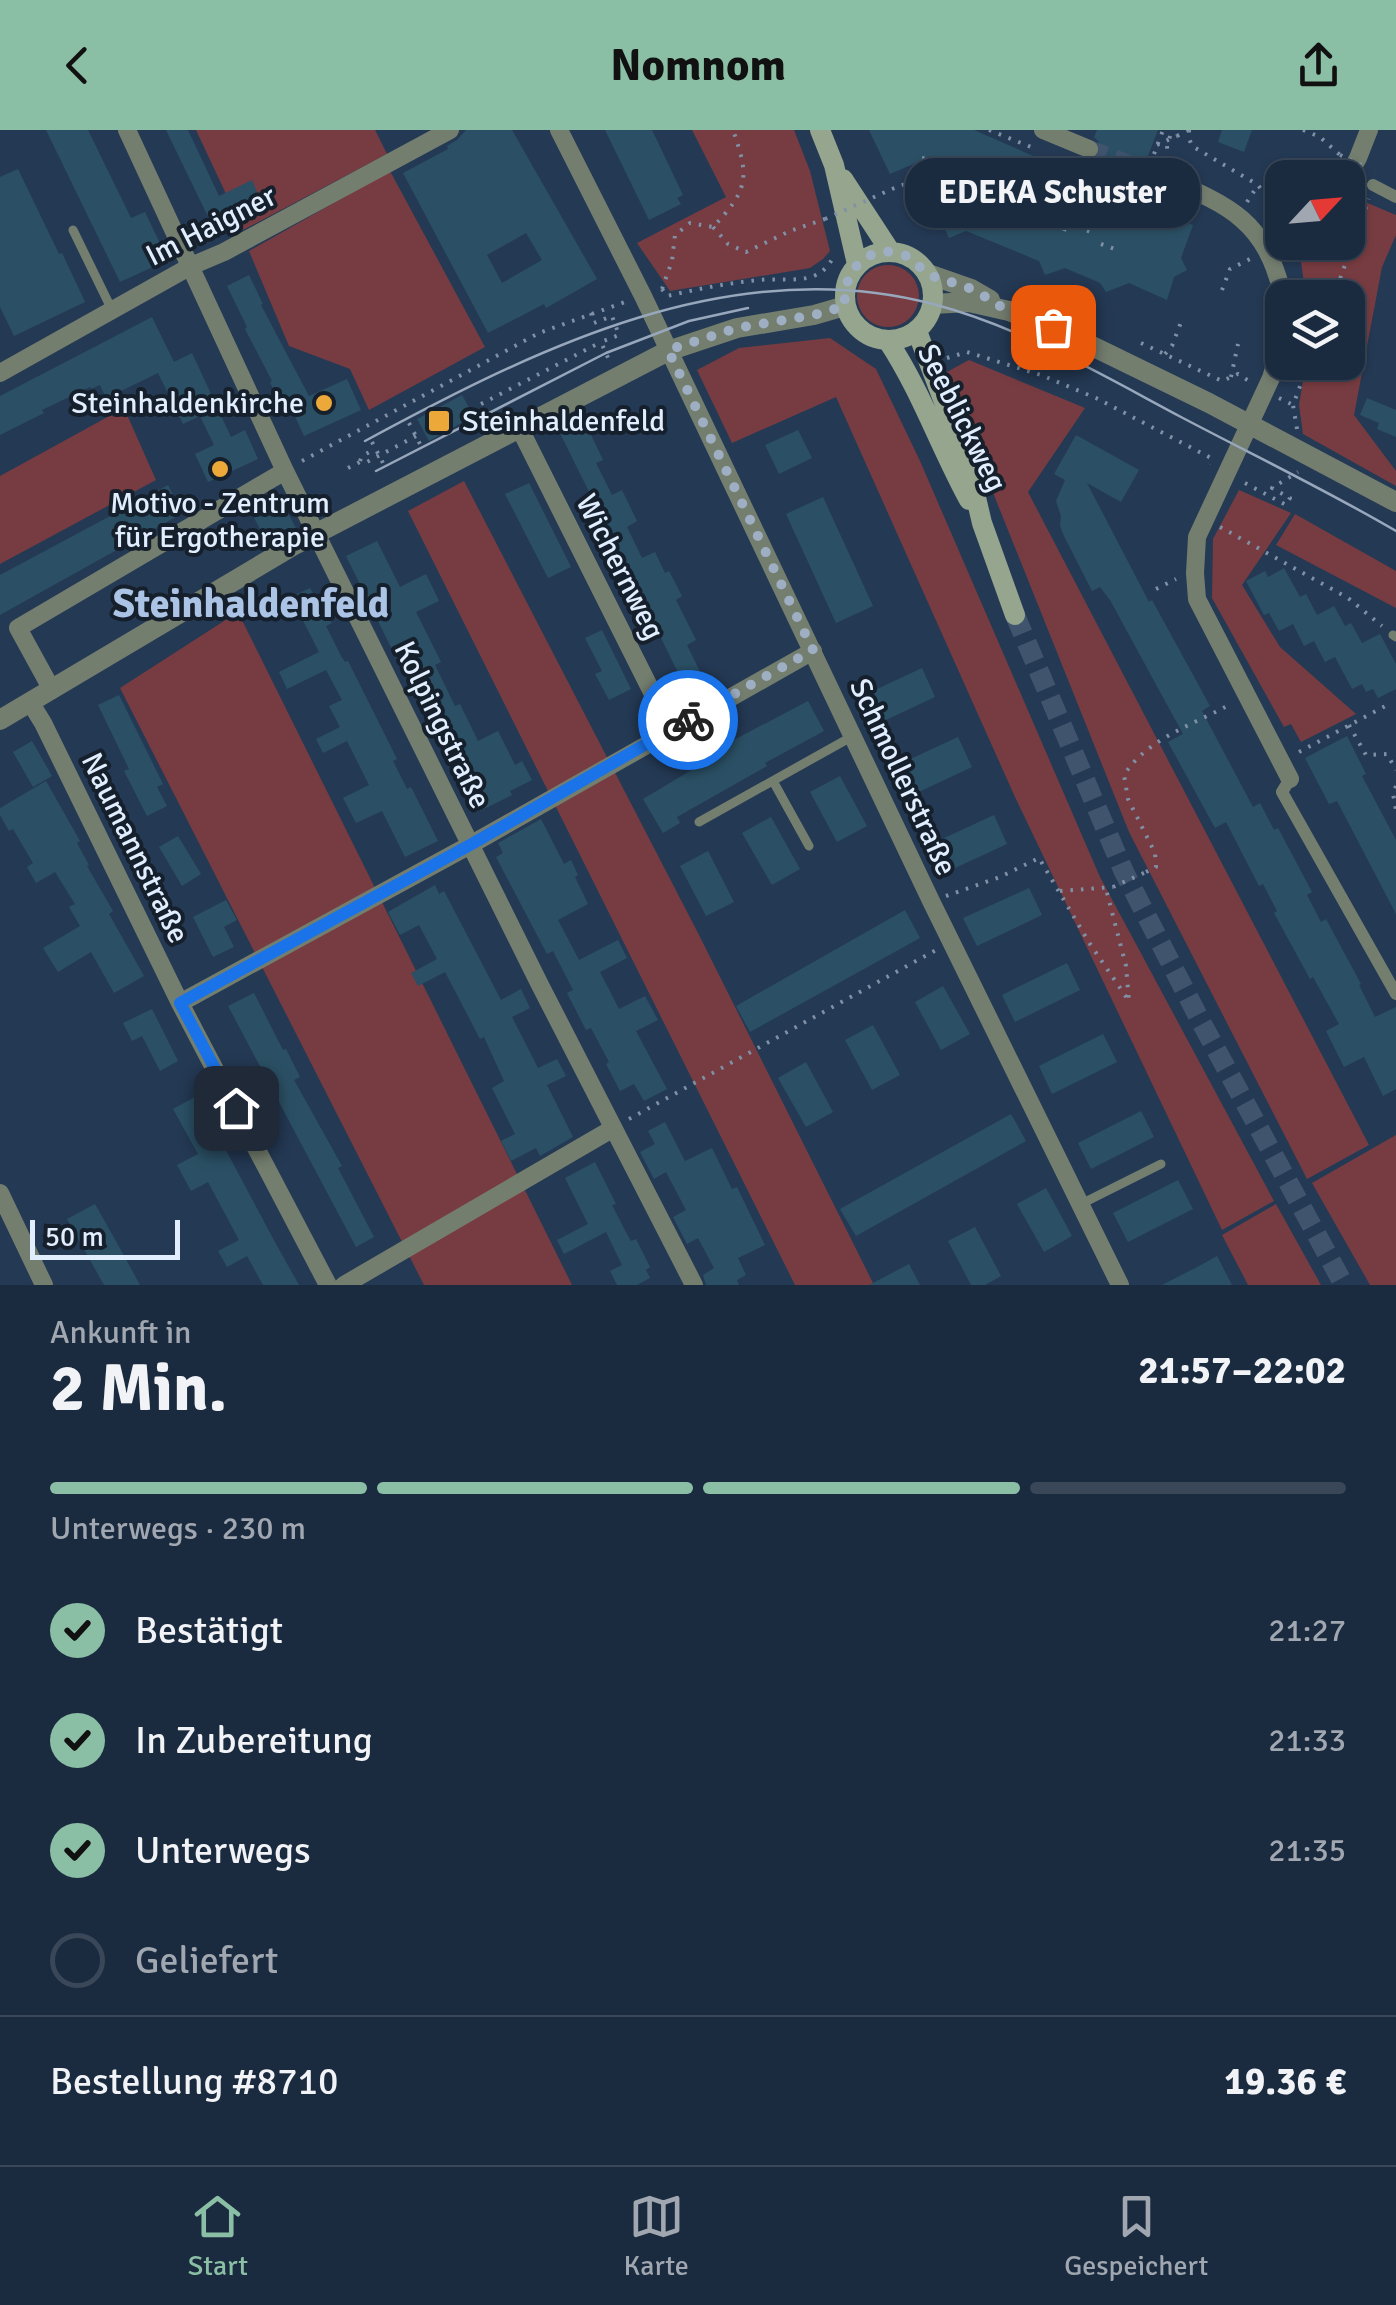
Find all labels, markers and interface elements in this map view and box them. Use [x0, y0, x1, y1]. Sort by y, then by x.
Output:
icon: back [50, 38, 105, 93]
text: Nomnom [610, 38, 786, 93]
icon: share [1291, 38, 1346, 93]
callout: EDEKA Schuster [906, 157, 1200, 227]
north arrow [1265, 160, 1365, 260]
map controls [1265, 160, 1365, 380]
text: EDEKA Schuster [939, 173, 1166, 212]
street label: Im Haigner [140, 177, 282, 275]
button: layers [1265, 280, 1365, 380]
pin [1011, 285, 1096, 370]
icon: bag [1026, 300, 1081, 355]
street label: Seeblickweg [909, 338, 1015, 498]
place label: Steinhaldenkirche [71, 385, 304, 422]
marker: Steinhaldenkirche [313, 392, 335, 414]
place label: Steinhaldenfeld [462, 403, 665, 440]
marker: Steinhaldenfeld [426, 408, 452, 434]
marker: Motivo - Zentrum für Ergotherapie [209, 458, 231, 480]
place label: Motivo - Zentrum für Ergotherapie [110, 485, 330, 556]
street label: Wichernweg [568, 488, 672, 646]
district label: Steinhaldenfeld [113, 579, 389, 629]
street label: Kolpingstraße [386, 635, 498, 815]
courier [638, 670, 738, 770]
street label: Schmollerstraße [841, 673, 965, 881]
icon: bike [661, 693, 716, 748]
street label: Naumannstraße [73, 747, 197, 949]
pin [194, 1066, 279, 1151]
icon: home [209, 1081, 264, 1136]
scale bar [30, 1215, 180, 1260]
text: 50 m [45, 1220, 104, 1254]
text: Ankunft in [50, 1313, 192, 1352]
text: 21:57–22:02 [1138, 1347, 1346, 1394]
text: 2 Min. [50, 1349, 227, 1429]
text: Unterwegs · 230 m [50, 1509, 306, 1548]
icon: check [50, 1603, 105, 1658]
text: Bestätigt [135, 1607, 283, 1654]
text: 21:27 [1268, 1611, 1346, 1650]
icon: check [50, 1713, 105, 1768]
text: In Zubereitung [135, 1717, 373, 1764]
text: 21:33 [1268, 1721, 1346, 1760]
icon: check [50, 1823, 105, 1878]
text: Unterwegs [135, 1827, 311, 1874]
text: 21:35 [1268, 1831, 1346, 1870]
text: Geliefert [135, 1937, 278, 1984]
text: Bestellung #8710 [50, 2058, 339, 2105]
text: 19.36 € [1224, 2058, 1346, 2105]
tab: Start [188, 2189, 248, 2283]
tab: Karte [624, 2189, 689, 2283]
tab: Gespeichert [1064, 2189, 1208, 2283]

